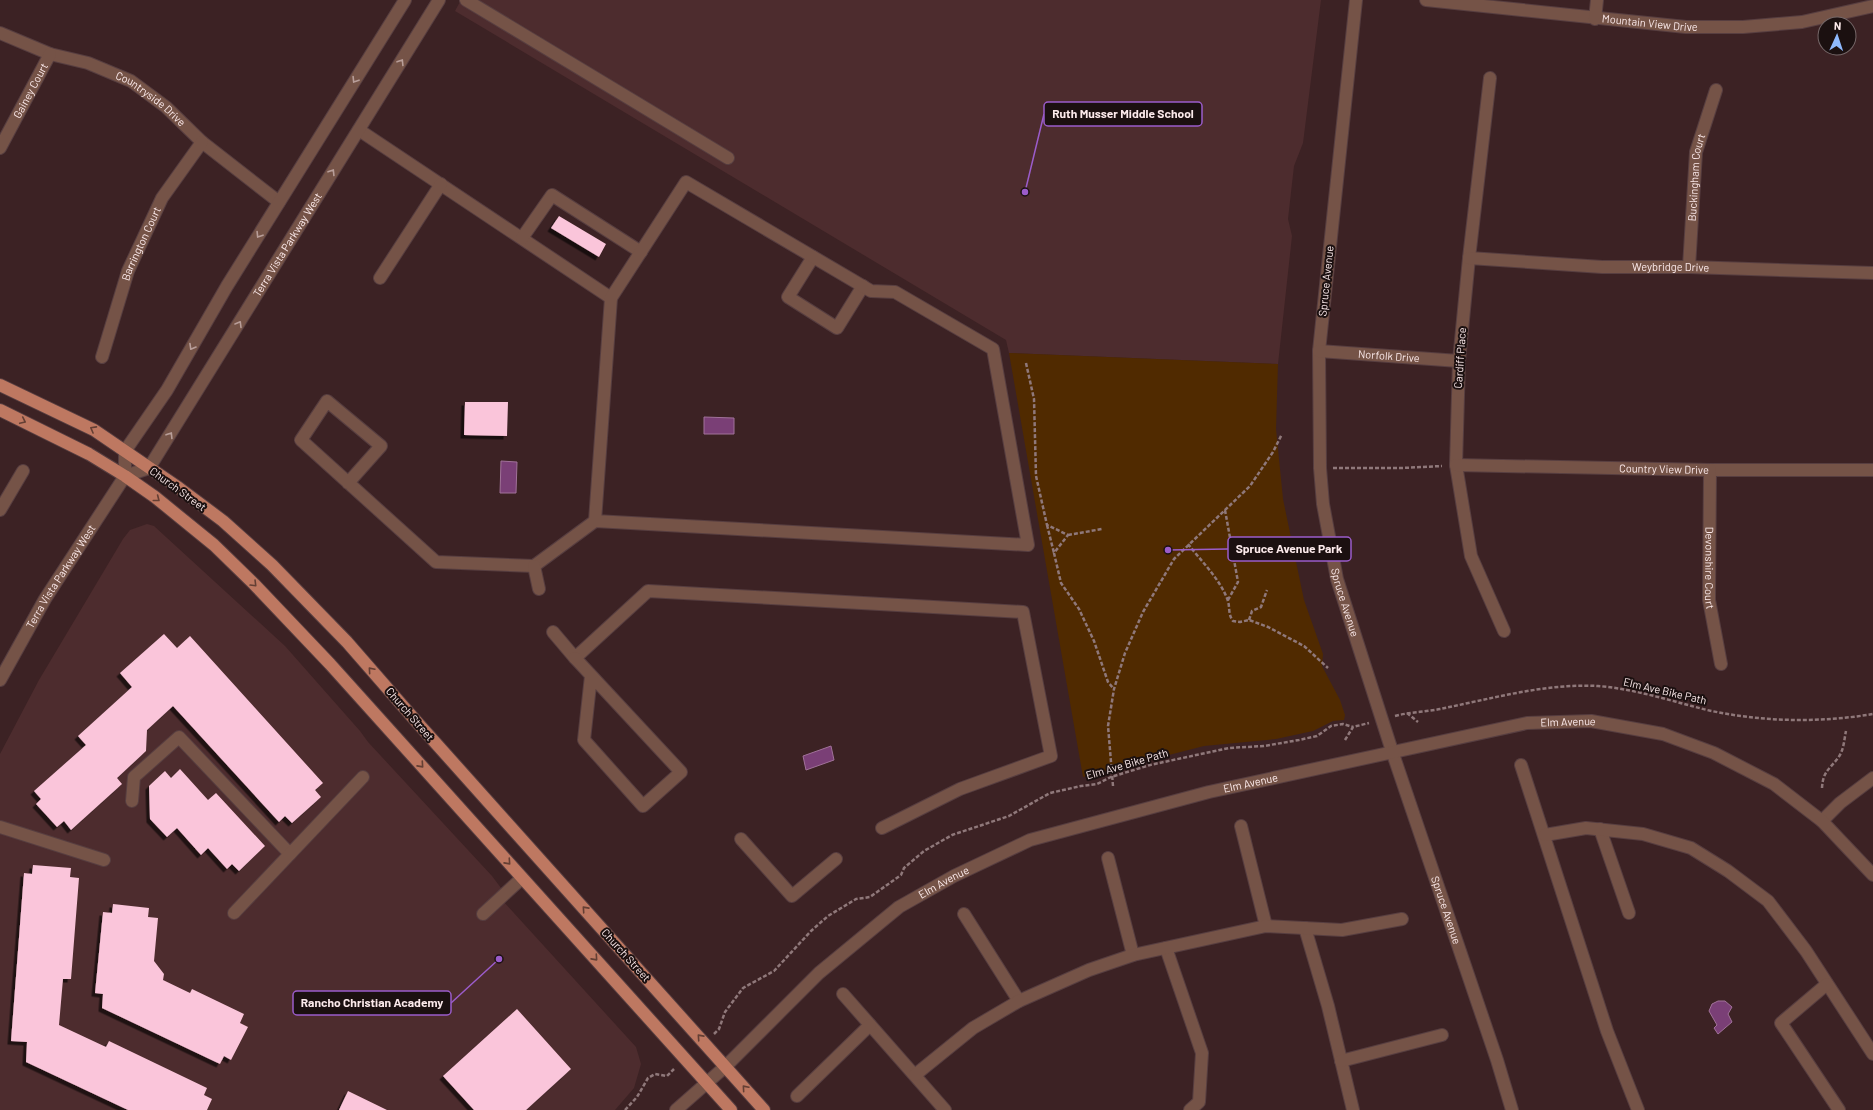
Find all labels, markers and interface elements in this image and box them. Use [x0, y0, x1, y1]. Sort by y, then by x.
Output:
street label: Mountain View Drive [1601, 11, 1698, 33]
north arrow [1817, 16, 1857, 56]
text: N [1834, 19, 1842, 32]
one-way arrow [396, 59, 404, 66]
street label: Gainey Court [10, 61, 50, 120]
street label: Countryside Drive [114, 68, 189, 129]
one-way arrow [352, 76, 360, 83]
callout: Ruth Musser Middle School [1044, 102, 1202, 126]
text: Ruth Musser Middle School [1052, 106, 1194, 120]
street label: Buckingham Court [1685, 132, 1708, 222]
one-way arrow [328, 169, 335, 176]
street label: Terra Vista Parkway West [250, 190, 324, 299]
street label: Barrington Court [118, 204, 163, 282]
one-way arrow [256, 231, 263, 238]
street label: Spruce Avenue [1315, 245, 1336, 317]
street label: Weybridge Drive [1632, 260, 1710, 274]
one-way arrow [234, 321, 241, 328]
street label: Cardiff Place [1451, 327, 1468, 389]
one-way arrow [189, 343, 196, 350]
street label: Norfolk Drive [1358, 347, 1420, 364]
one-way arrow [19, 416, 27, 424]
one-way arrow [90, 427, 97, 434]
one-way arrow [165, 432, 173, 439]
street label: Country View Drive [1619, 461, 1709, 476]
street label: Church Street [148, 464, 209, 513]
one-way arrow [152, 494, 159, 501]
street label: Terra Vista Parkway West [23, 522, 98, 631]
street label: Devonshire Court [1703, 527, 1718, 610]
callout: Spruce Avenue Park [1228, 537, 1351, 561]
text: Spruce Avenue Park [1236, 541, 1343, 555]
street label: Spruce Avenue [1329, 567, 1362, 638]
one-way arrow [249, 579, 257, 587]
one-way arrow [368, 667, 375, 674]
street label: Elm Ave Bike Path [1622, 675, 1708, 706]
street label: Church Street [384, 684, 437, 743]
street label: Elm Avenue [1540, 714, 1597, 729]
street label: Elm Ave Bike Path [1084, 746, 1170, 781]
one-way arrow [417, 760, 424, 768]
street label: Elm Avenue [1222, 770, 1279, 795]
one-way arrow [503, 857, 511, 865]
street label: Elm Avenue [916, 863, 971, 901]
street label: Spruce Avenue [1429, 874, 1464, 946]
one-way arrow [582, 907, 589, 914]
street label: Church Street [599, 926, 653, 984]
one-way arrow [591, 953, 598, 961]
callout: Rancho Christian Academy [293, 991, 451, 1015]
text: Rancho Christian Academy [301, 995, 443, 1009]
one-way arrow [697, 1035, 704, 1042]
one-way arrow [742, 1086, 749, 1093]

